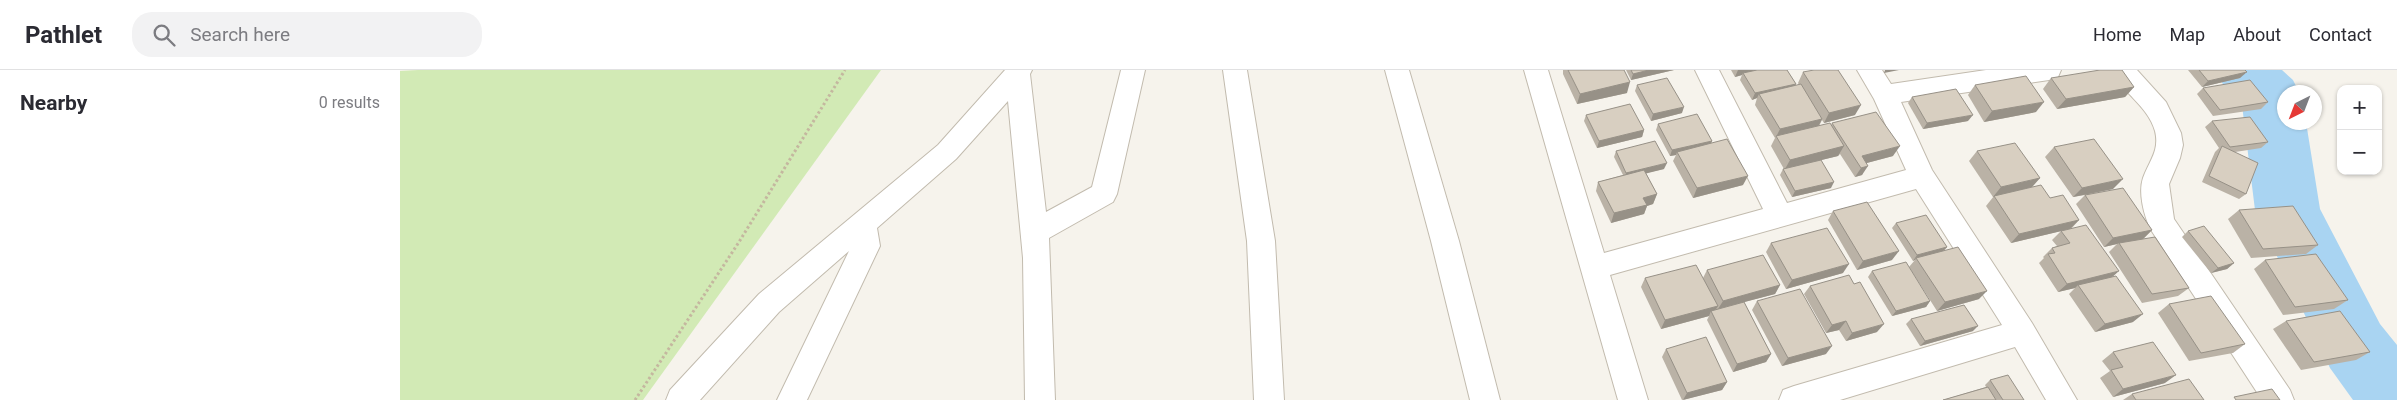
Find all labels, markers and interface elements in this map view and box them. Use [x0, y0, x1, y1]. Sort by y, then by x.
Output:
search box [132, 12, 482, 57]
text: Pathlet [25, 21, 102, 49]
icon: search [150, 21, 178, 49]
text: Search here [190, 23, 290, 46]
text: Home [2093, 24, 2142, 45]
text: Map [2170, 24, 2205, 45]
text: About [2233, 24, 2281, 45]
text: Contact [2309, 24, 2372, 45]
north arrow [2277, 85, 2322, 130]
map controls [2337, 85, 2382, 175]
button: + [2337, 85, 2382, 130]
text: Nearby [20, 91, 87, 115]
text: 0 results [319, 93, 380, 112]
button: − [2337, 130, 2382, 175]

